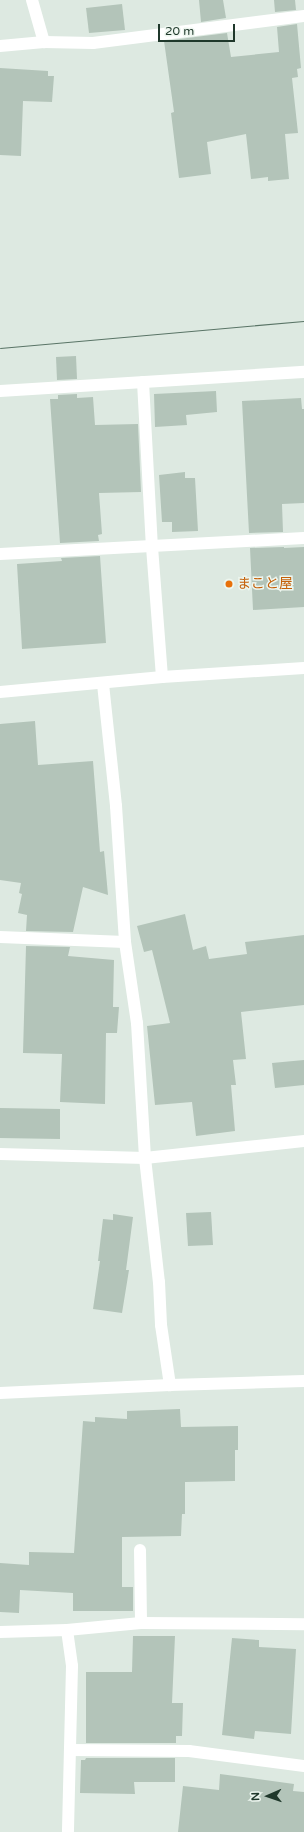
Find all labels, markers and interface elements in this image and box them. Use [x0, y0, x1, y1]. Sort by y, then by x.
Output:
scale bar [160, 16, 237, 42]
text: 20 m [165, 24, 194, 38]
place label: まこと屋 [237, 576, 293, 592]
marker: まこと屋 [224, 579, 234, 589]
north arrow [248, 1776, 288, 1816]
text: N [249, 1792, 262, 1801]

